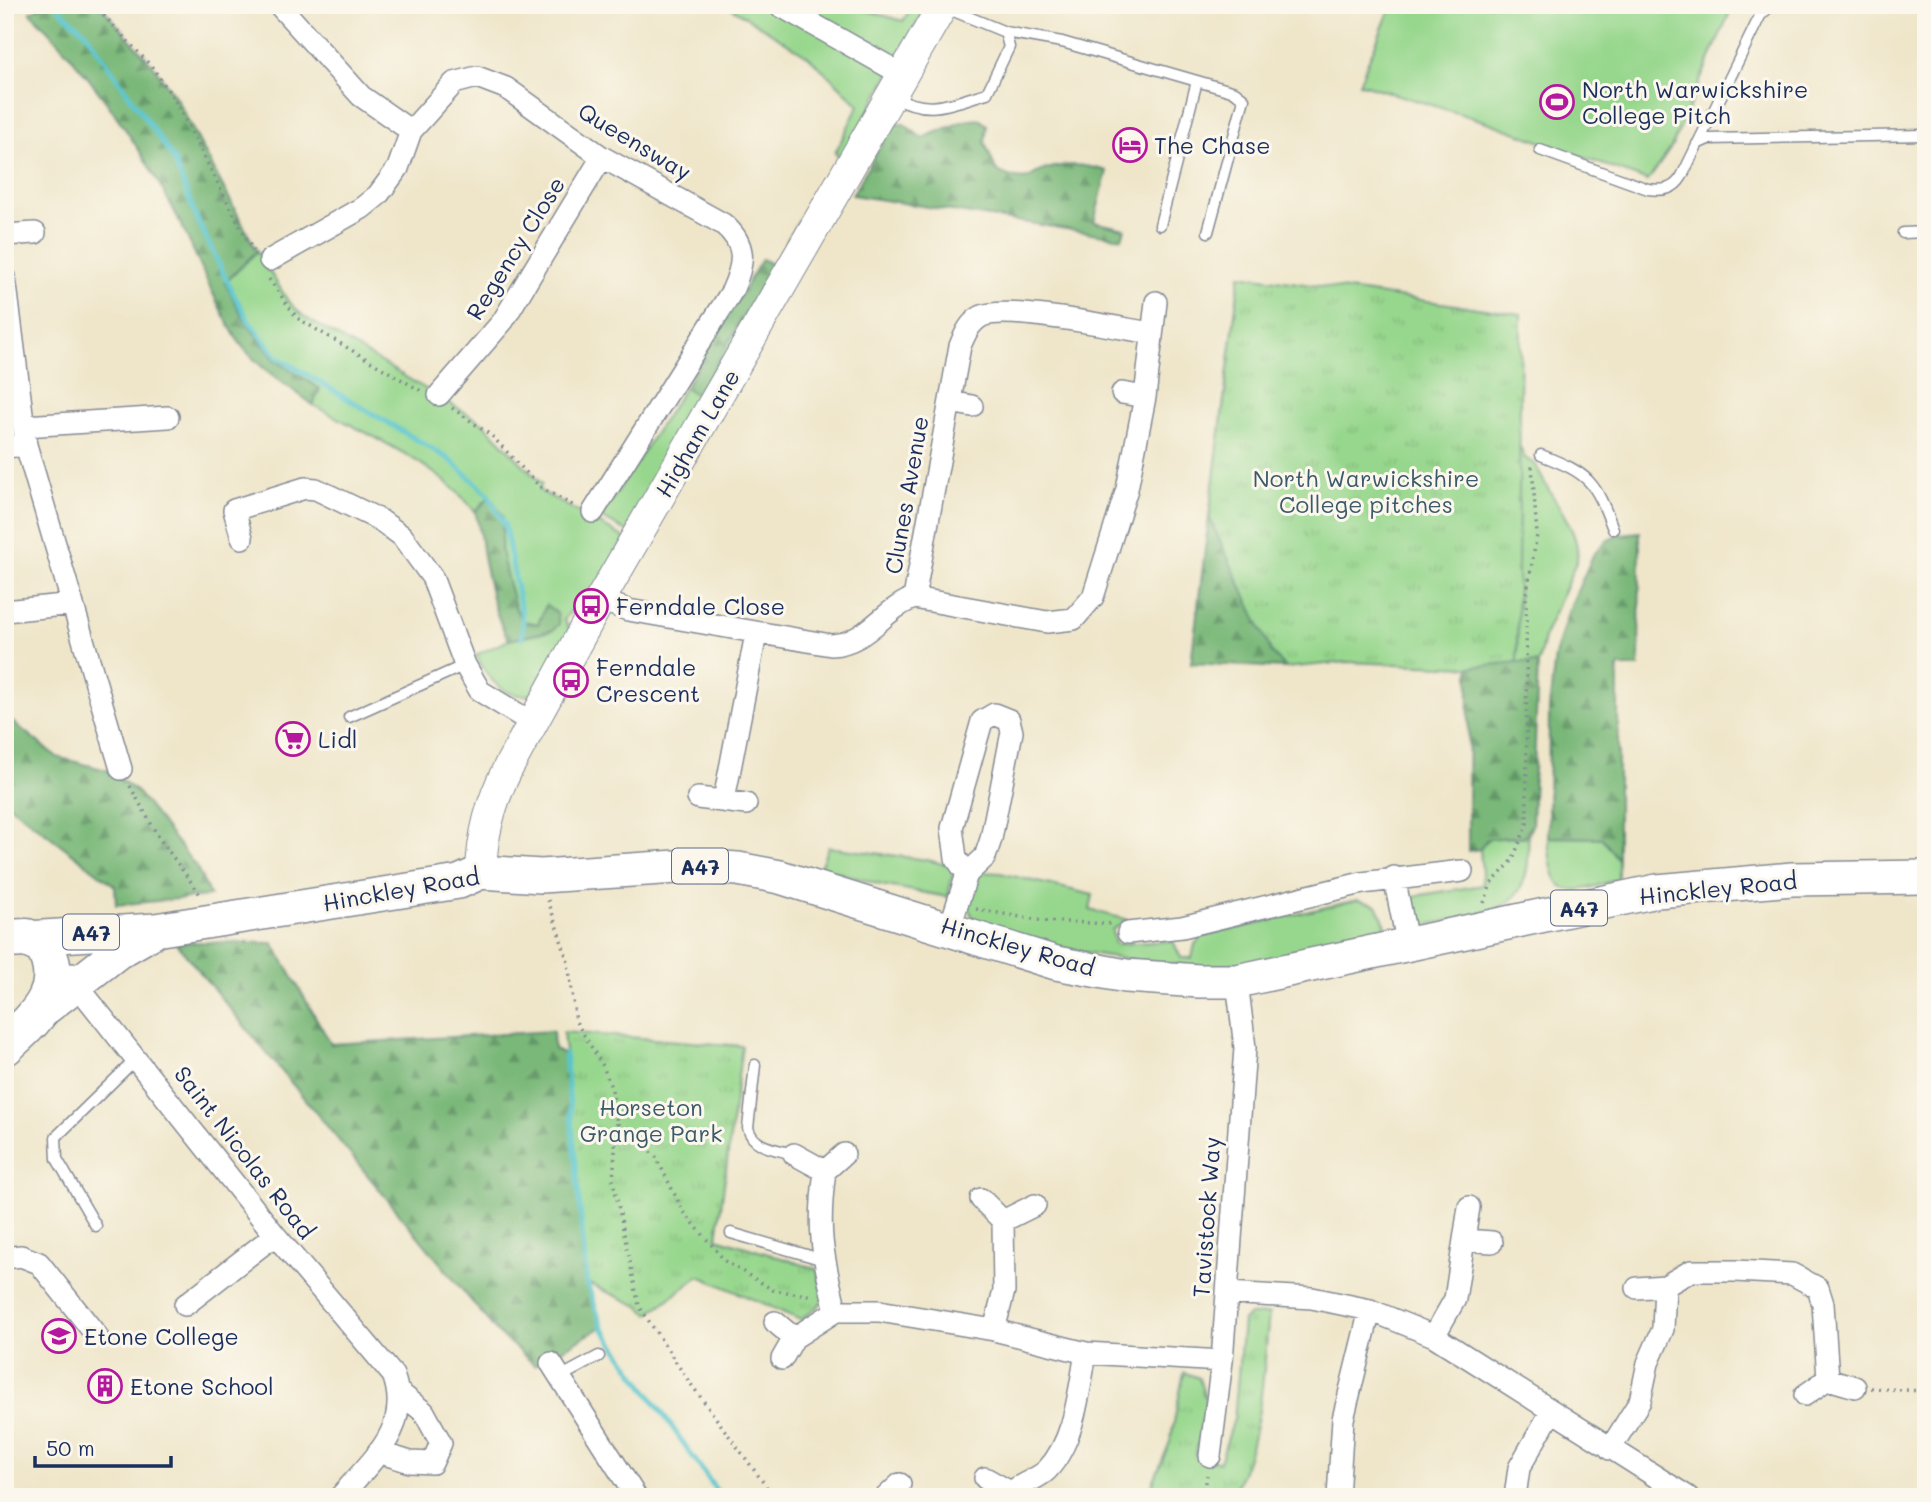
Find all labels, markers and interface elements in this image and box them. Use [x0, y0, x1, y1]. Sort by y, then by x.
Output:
place label: North Warwickshire College Pitch [1582, 74, 1808, 130]
sports icon: North Warwickshire College Pitch [1538, 83, 1576, 121]
street label: Queensway [573, 95, 697, 187]
hotel icon: The Chase [1111, 126, 1149, 164]
place label: The Chase [1154, 130, 1271, 160]
street label: Regency Close [459, 171, 571, 325]
street label: Higham Lane [648, 363, 746, 503]
street label: Clunes Avenue [877, 414, 935, 576]
park label: North Warwickshire College pitches [1253, 463, 1479, 519]
bus stop icon: Ferndale Close [572, 587, 610, 625]
place label: Ferndale Close [616, 591, 785, 621]
place label: Ferndale Crescent [596, 652, 700, 708]
bus stop icon: Ferndale Crescent [552, 661, 590, 699]
supermarket icon: Lidl [274, 720, 312, 758]
place label: Lidl [318, 724, 358, 754]
road number: A47 [672, 848, 728, 884]
street label: Hinckley Road [320, 860, 482, 918]
street label: Hinckley Road [1638, 865, 1798, 911]
road number: A47 [1551, 890, 1607, 926]
street label: Hinckley Road [938, 910, 1098, 982]
road number: A47 [63, 914, 119, 950]
street label: Saint Nicolas Road [168, 1059, 322, 1245]
park label: Horseton Grange Park [580, 1092, 722, 1148]
street label: Tavistock Way [1185, 1136, 1227, 1298]
school or university icon: Etone College [40, 1317, 78, 1355]
place label: Etone College [84, 1321, 239, 1351]
building icon: Etone School [86, 1367, 124, 1405]
place label: Etone School [130, 1371, 274, 1401]
scale bar [35, 1425, 172, 1469]
text: 50 m [46, 1434, 95, 1461]

